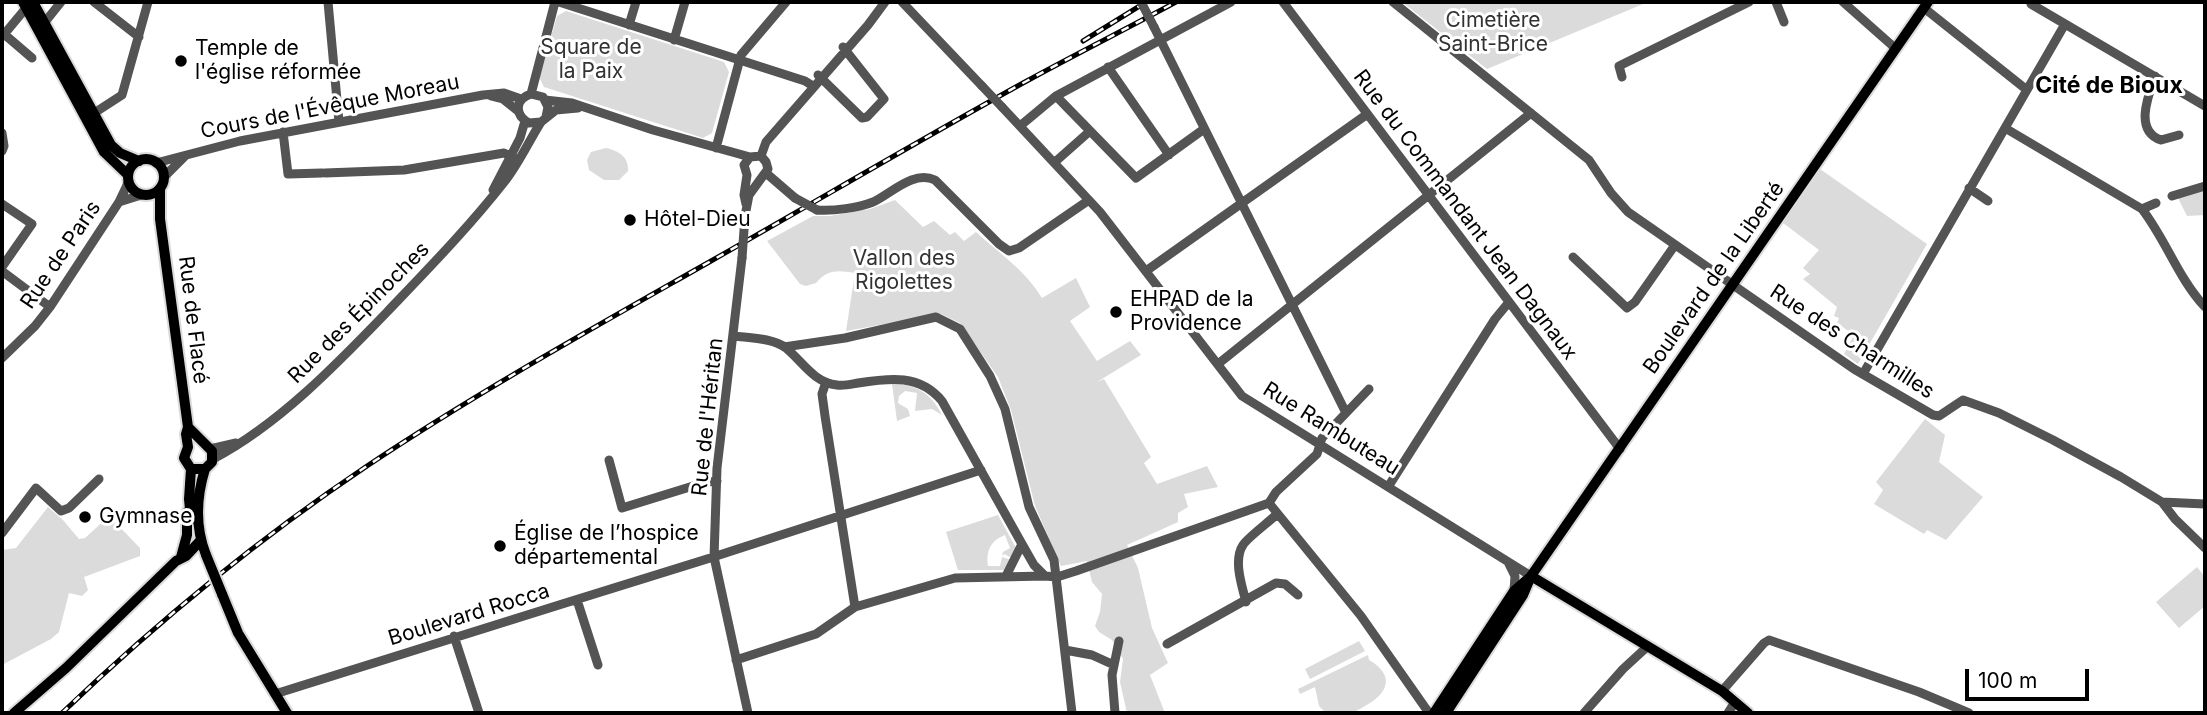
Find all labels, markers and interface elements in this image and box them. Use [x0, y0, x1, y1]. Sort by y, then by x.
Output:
park label: Cimetière Saint-Brice [1438, 8, 1548, 58]
park label: Square de la Paix [540, 35, 642, 85]
place label: Temple de l'église réformée [195, 36, 361, 86]
marker: Temple de l'église réformée [173, 53, 189, 69]
street label: Rue du Commandant Jean Dagnaux [1348, 65, 1582, 365]
street label: Cours de l'Évêque Moreau [198, 70, 462, 144]
district label: Cité de Bioux [2035, 72, 2183, 100]
street label: Boulevard de la Liberté [1638, 177, 1790, 379]
street label: Rue de Paris [16, 196, 106, 314]
place label: Hôtel-Dieu [644, 207, 751, 233]
marker: Hôtel-Dieu [622, 212, 638, 228]
street label: Rue des Épinoches [283, 237, 435, 389]
park label: Vallon des Rigolettes [853, 246, 955, 296]
street label: Rue de Flacé [173, 255, 213, 385]
street label: Rue des Charmilles [1765, 279, 1939, 405]
place label: EHPAD de la Providence [1130, 287, 1254, 337]
marker: EHPAD de la Providence [1108, 304, 1124, 320]
street label: Rue de l'Héritan [687, 337, 729, 497]
street label: Rue Rambuteau [1258, 377, 1404, 481]
place label: Gymnase [99, 504, 192, 530]
marker: Gymnase [77, 509, 93, 525]
place label: Église de l’hospice départemental [514, 521, 699, 571]
marker: Église de l’hospice départemental [492, 538, 508, 554]
street label: Boulevard Rocca [385, 578, 553, 652]
scale bar [1969, 656, 2093, 700]
text: 100 m [1978, 668, 2037, 693]

